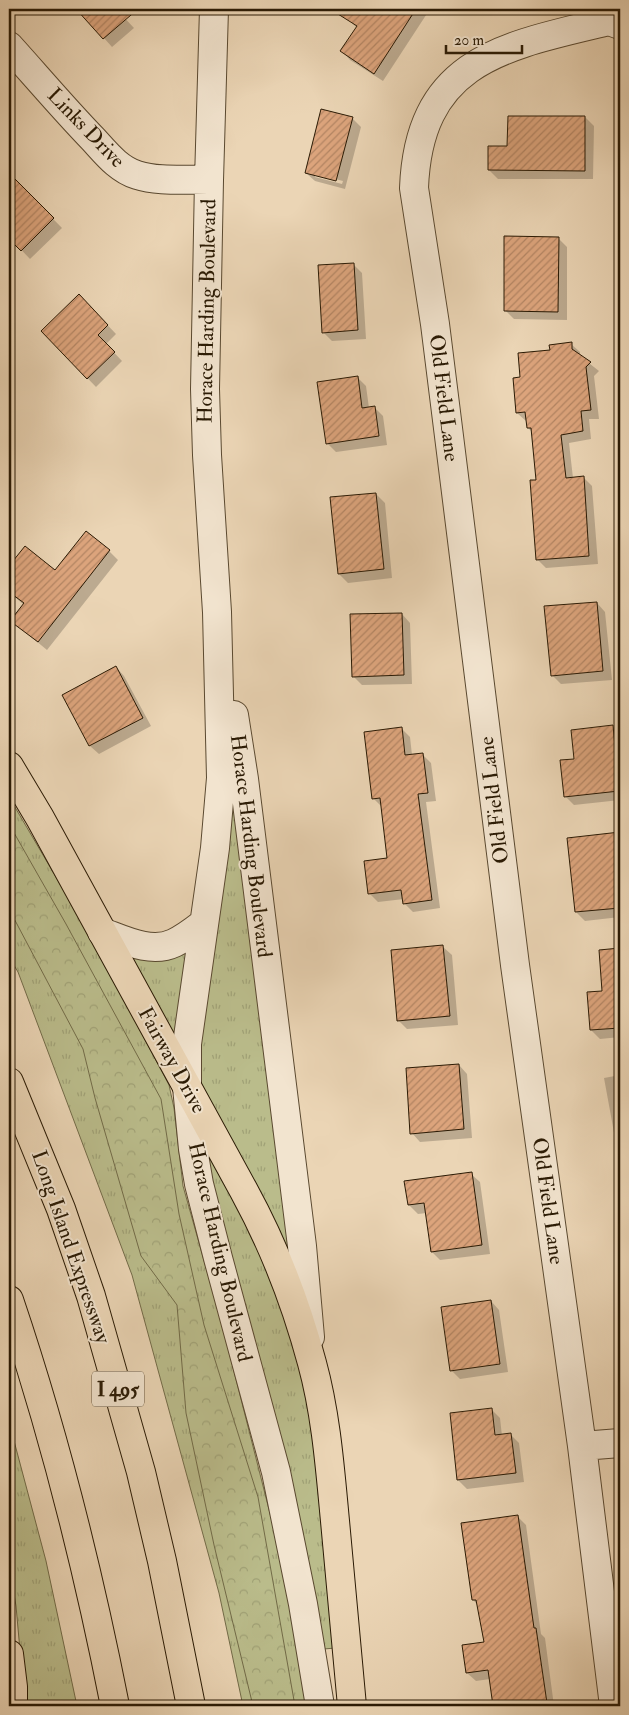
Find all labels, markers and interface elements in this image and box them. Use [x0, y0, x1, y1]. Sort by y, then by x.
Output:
scale bar [446, 22, 523, 54]
text: 20 m [454, 31, 484, 50]
street label: Links Drive [41, 82, 131, 174]
street label: Horace Harding Boulevard [192, 198, 222, 424]
street label: Old Field Lane [423, 333, 465, 463]
street label: Horace Harding Boulevard [224, 733, 278, 960]
street label: Old Field Lane [473, 735, 515, 865]
street label: Fairway Drive [132, 1002, 212, 1118]
street label: Old Field Lane [526, 1136, 570, 1266]
street label: Horace Harding Boulevard [182, 1140, 259, 1365]
street label: Long Island Expressway [25, 1147, 117, 1348]
road number: I 495 [92, 1372, 144, 1406]

